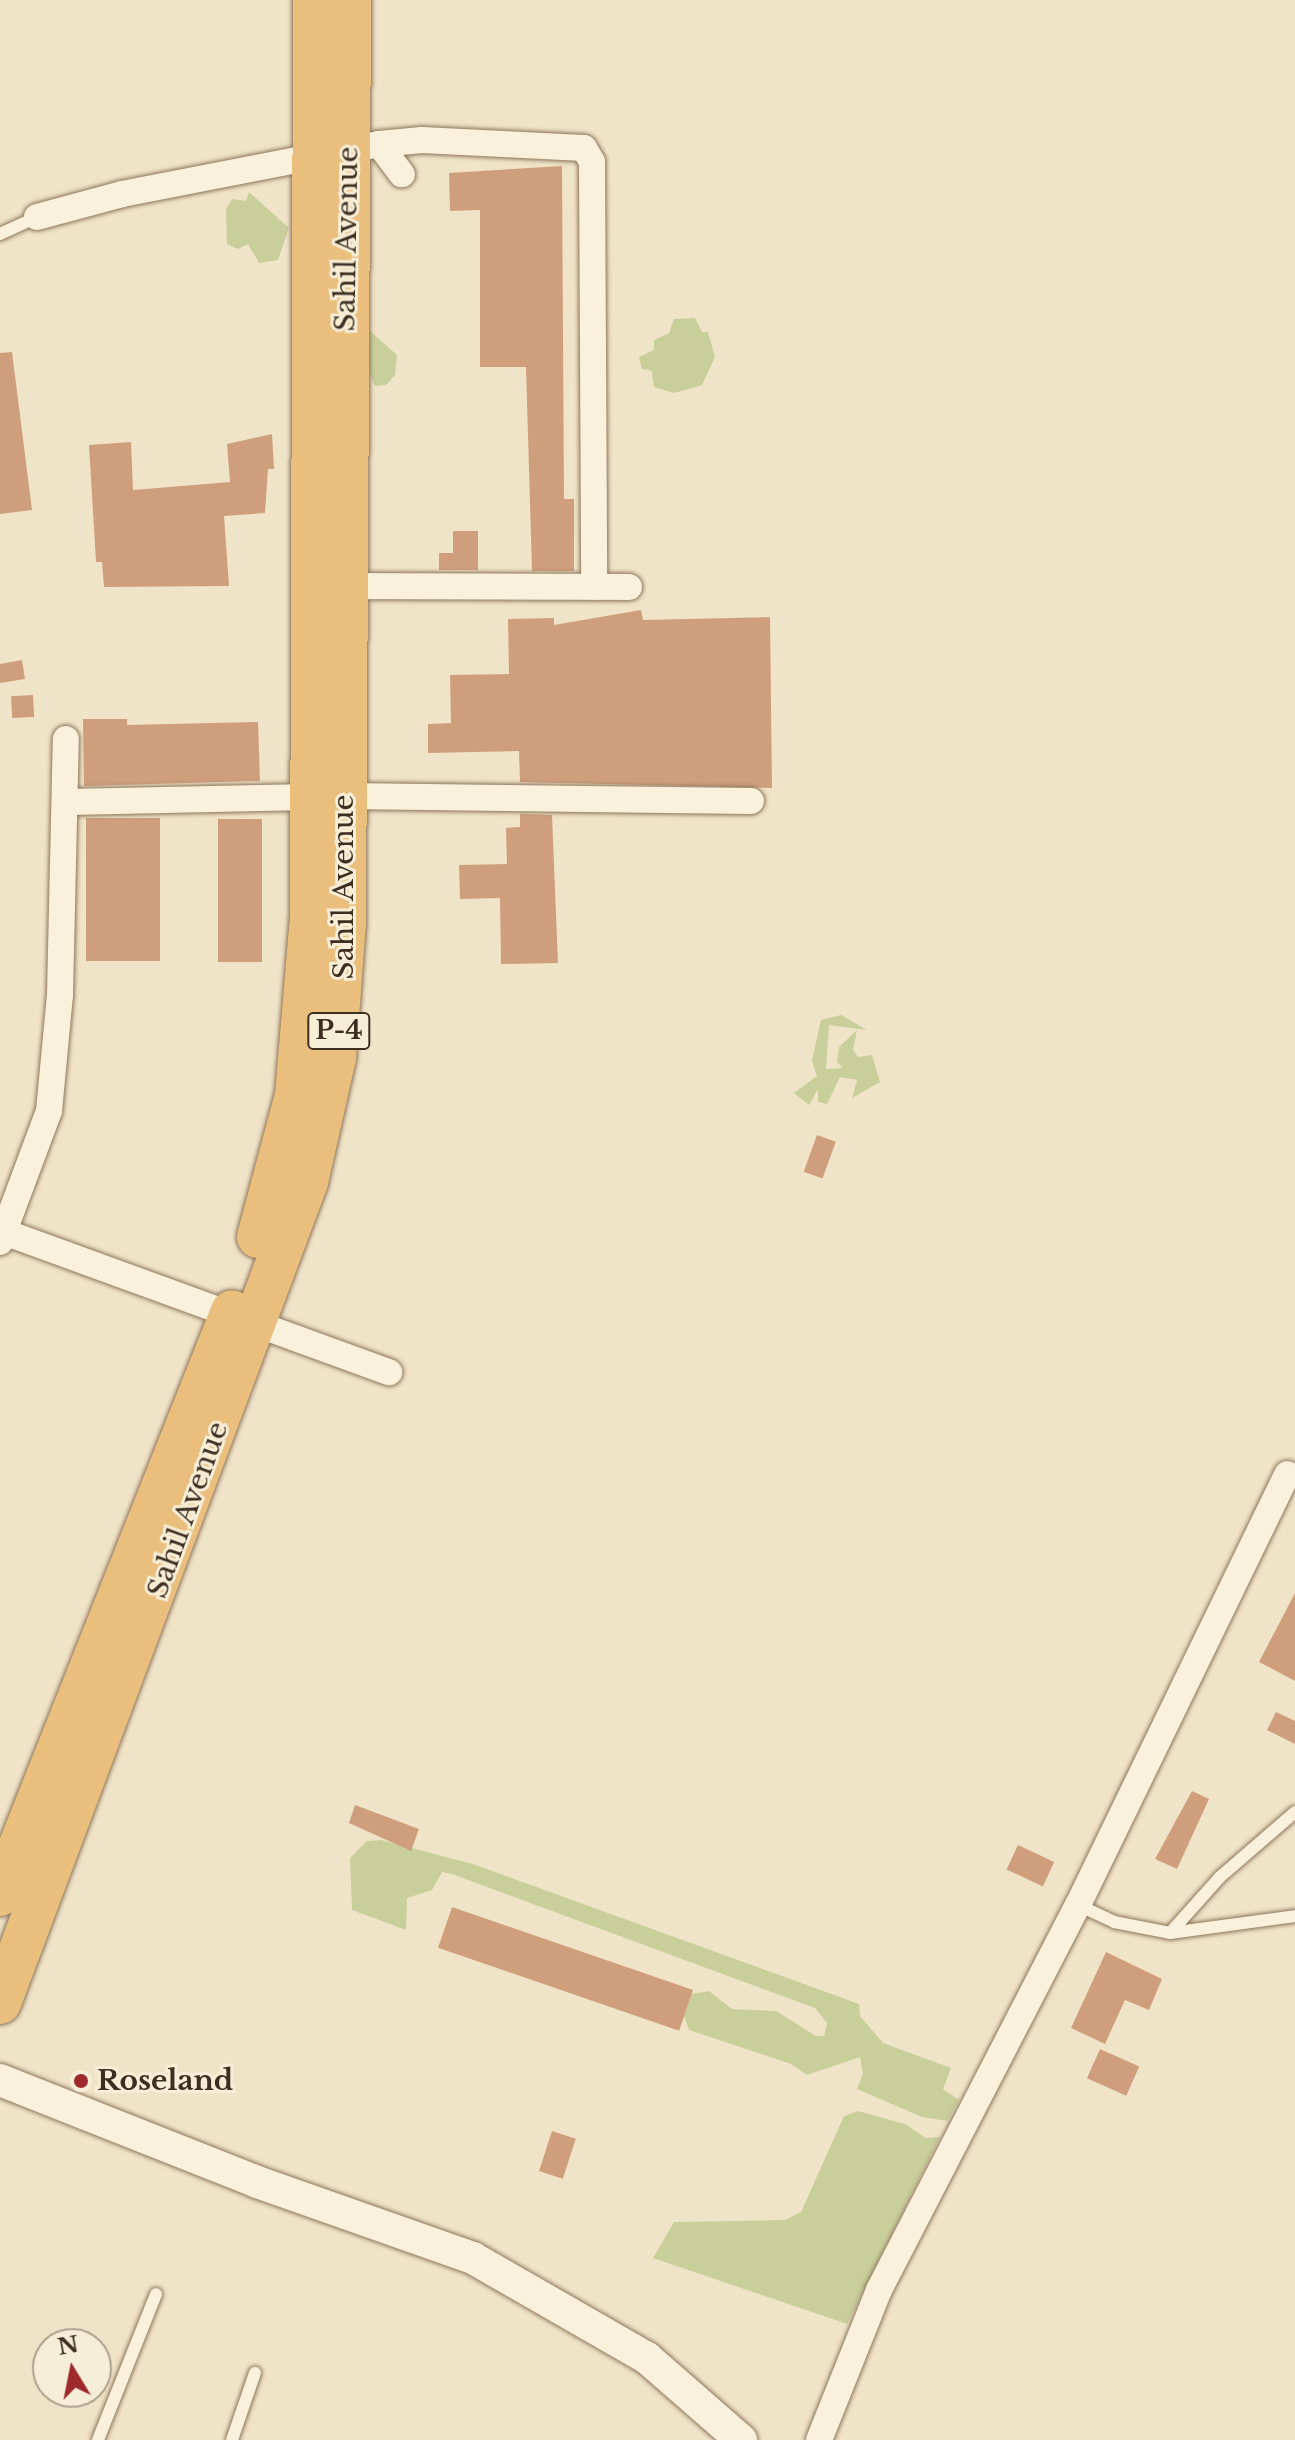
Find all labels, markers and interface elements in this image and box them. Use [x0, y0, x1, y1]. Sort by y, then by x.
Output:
street label: Sahil Avenue [329, 146, 365, 332]
street label: Sahil Avenue [327, 794, 361, 980]
road number: P-4 [307, 1009, 371, 1053]
street label: Sahil Avenue [140, 1417, 236, 1603]
place label: Roseland [97, 2064, 233, 2098]
marker: Roseland [72, 2072, 90, 2090]
north arrow [32, 2328, 112, 2408]
text: N [56, 2331, 81, 2361]

